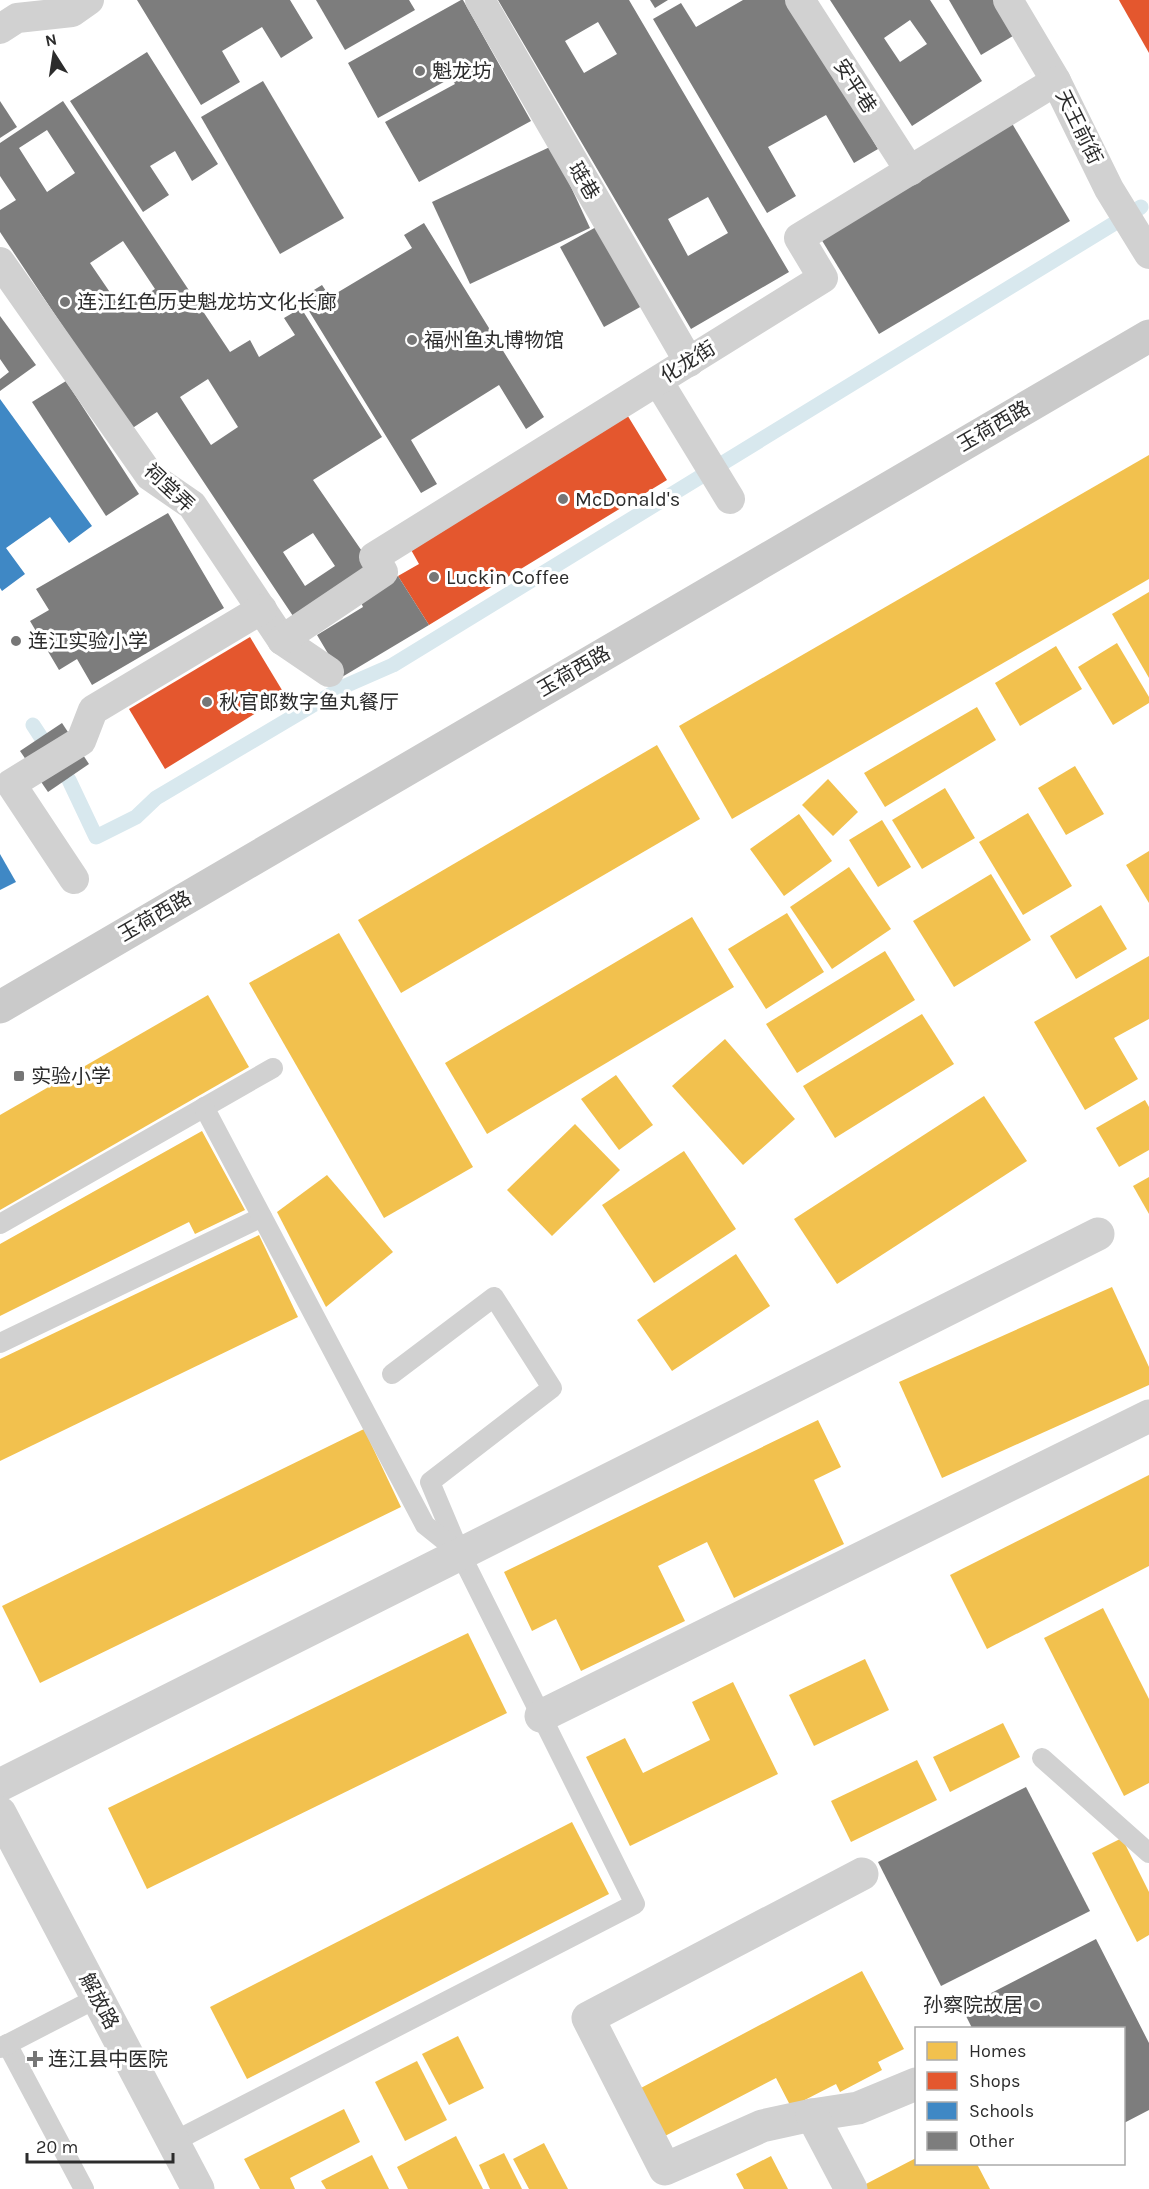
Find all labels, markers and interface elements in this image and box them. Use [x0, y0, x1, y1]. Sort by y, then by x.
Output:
north arrow [24, 24, 84, 84]
text: N [43, 29, 59, 50]
street label: 安平巷 [829, 55, 881, 117]
place label: 魁龙坊 [432, 60, 492, 83]
marker: 魁龙坊 [413, 64, 427, 78]
street label: 天王前街 [1051, 86, 1107, 168]
street label: 琏巷 [564, 158, 604, 204]
place label: 连江红色历史魁龙坊文化长廊 [77, 291, 337, 314]
marker: 连江红色历史魁龙坊文化长廊 [58, 295, 72, 309]
place label: 福州鱼丸博物馆 [424, 329, 564, 352]
marker: 福州鱼丸博物馆 [405, 333, 419, 347]
street label: 化龙街 [656, 336, 720, 388]
street label: 玉荷西路 [954, 396, 1034, 456]
street label: 祠堂弄 [139, 459, 199, 517]
place label: McDonald's [575, 488, 680, 511]
marker: McDonald's [556, 492, 570, 506]
place label: Luckin Coffee [446, 566, 569, 589]
marker: Luckin Coffee [427, 570, 441, 584]
place label: 连江实验小学 [28, 630, 148, 653]
marker: 连江实验小学 [9, 634, 23, 648]
street label: 玉荷西路 [534, 641, 614, 701]
place label: 秋官郎数字鱼丸餐厅 [219, 691, 399, 714]
marker: 秋官郎数字鱼丸餐厅 [200, 695, 214, 709]
street label: 玉荷西路 [115, 886, 195, 946]
place label: 实验小学 [31, 1065, 111, 1088]
marker: 实验小学 [12, 1069, 26, 1083]
street label: 解放路 [75, 1969, 123, 2033]
place label: 孙察院故居 [923, 1994, 1023, 2017]
marker: 孙察院故居 [1028, 1998, 1042, 2012]
legend [915, 2027, 1125, 2165]
text: Homes [969, 2040, 1026, 2062]
place label: 连江县中医院 [48, 2048, 168, 2071]
marker: 连江县中医院 [26, 2050, 44, 2068]
text: Shops [969, 2070, 1021, 2092]
text: Schools [969, 2100, 1034, 2122]
scale bar [27, 2126, 172, 2164]
text: Other [969, 2130, 1014, 2152]
text: 20 m [36, 2136, 78, 2158]

